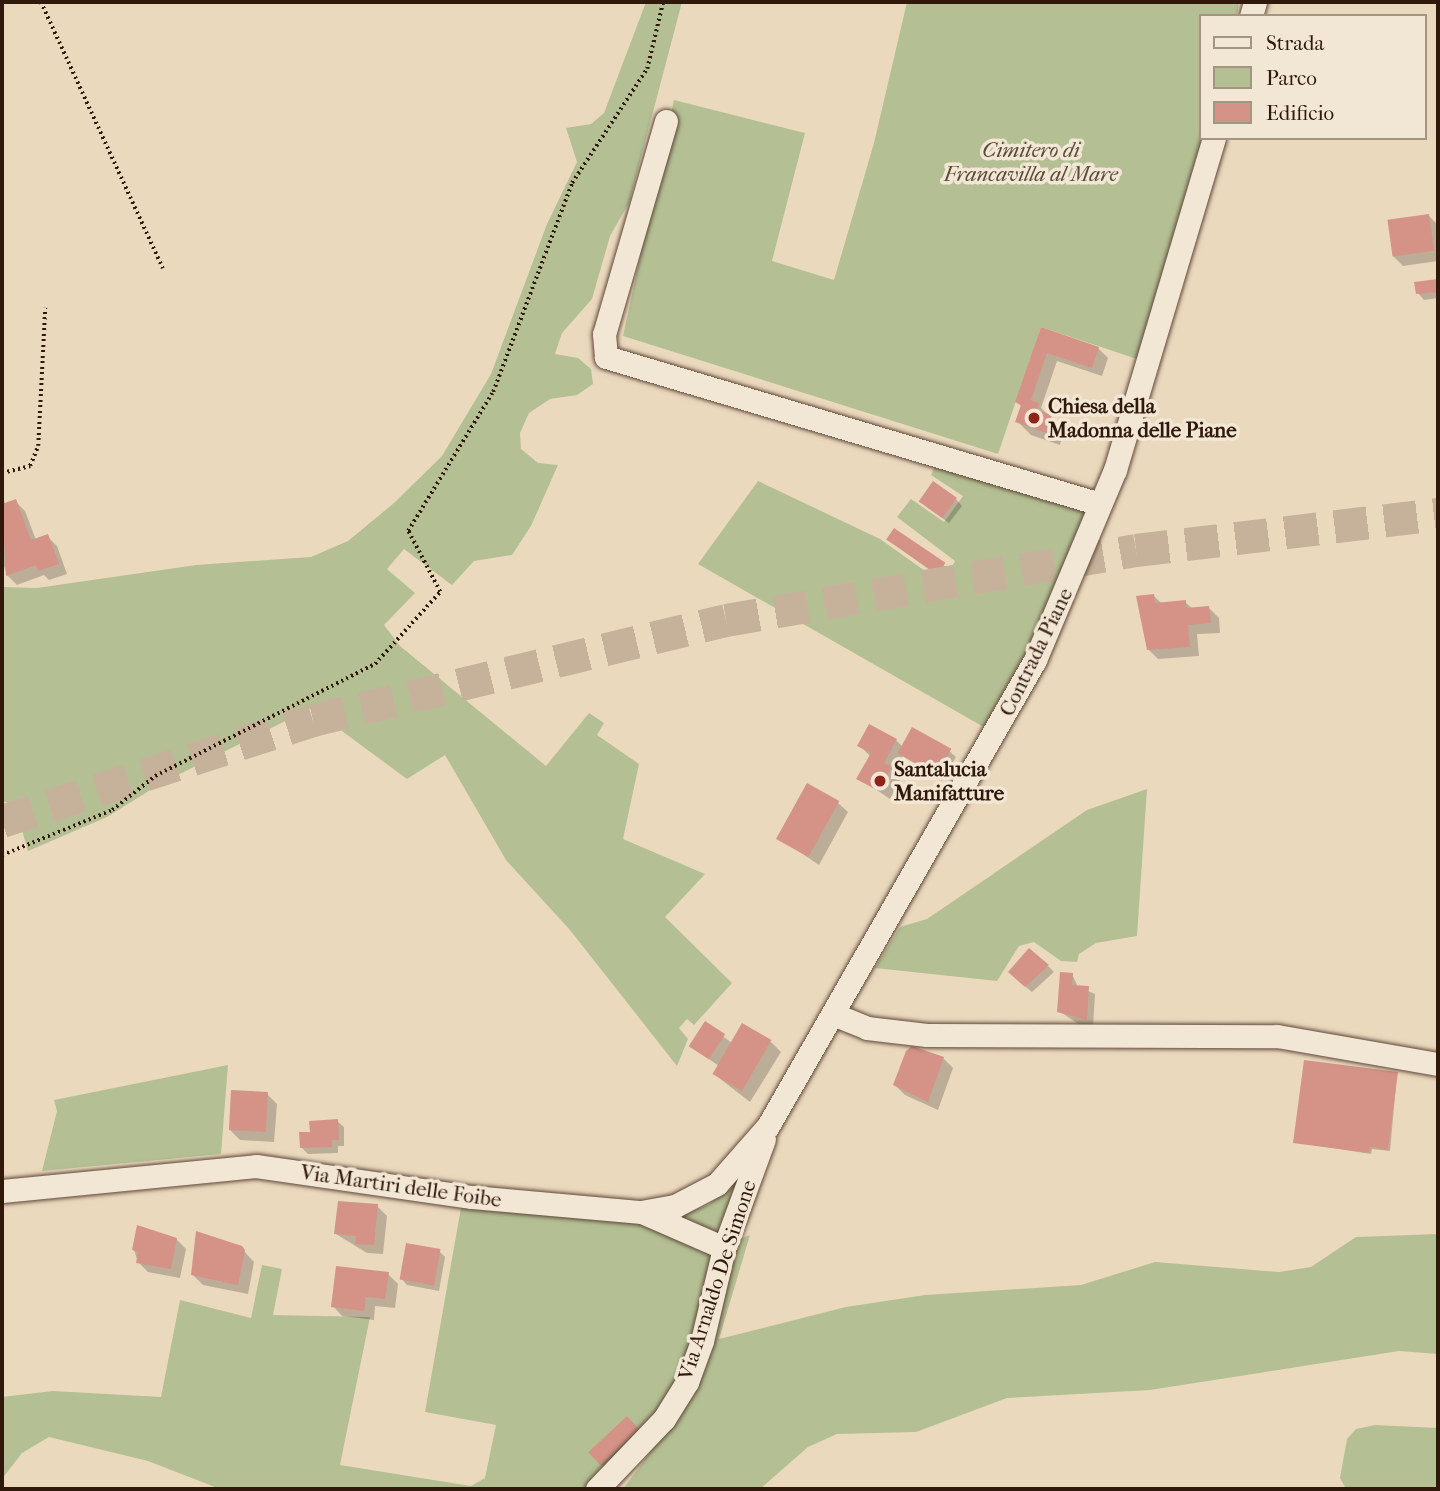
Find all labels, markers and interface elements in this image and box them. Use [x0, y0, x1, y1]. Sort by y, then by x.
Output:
legend [1198, 14, 1426, 140]
text: Strada [1266, 31, 1324, 55]
text: Parco [1266, 66, 1317, 90]
text: Edificio [1266, 101, 1334, 125]
park label: Cimitero di Francavilla al Mare [944, 137, 1118, 187]
place label: Chiesa della Madonna delle Piane [1048, 393, 1237, 443]
marker: Chiesa della Madonna delle Piane [1026, 410, 1042, 426]
street label: Contrada Piane [994, 584, 1078, 720]
place label: Santalucia Manifatture [894, 756, 1004, 806]
marker: Santalucia Manifatture [872, 773, 888, 789]
street label: Via Martiri delle Foibe [299, 1159, 503, 1213]
street label: Via Arnaldo De Simone [673, 1177, 761, 1383]

